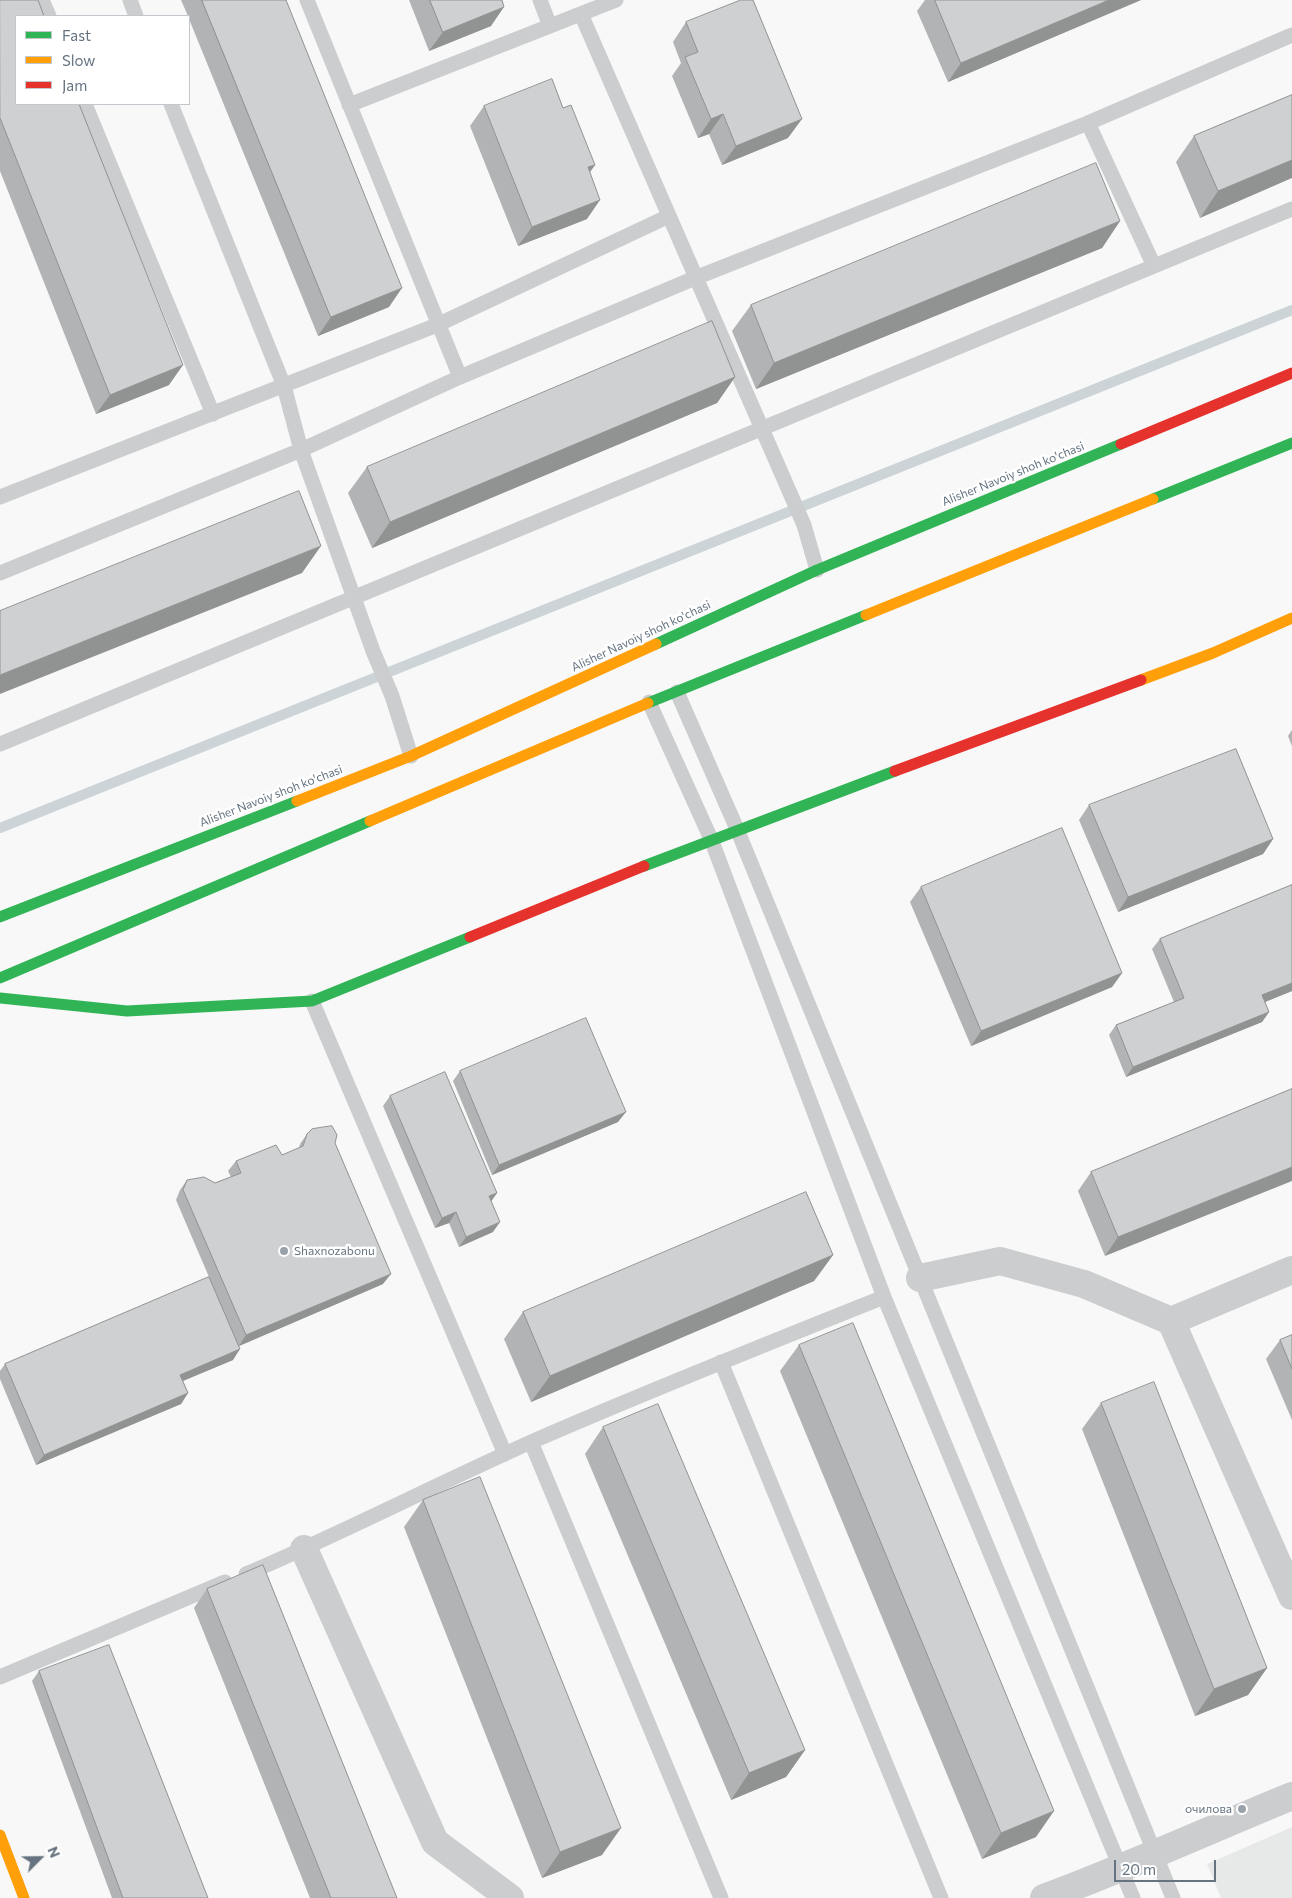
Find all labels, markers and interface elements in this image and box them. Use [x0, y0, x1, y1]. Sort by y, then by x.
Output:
legend [15, 15, 190, 105]
text: Fast [62, 26, 91, 44]
text: Slow [62, 51, 95, 69]
text: Jam [62, 76, 87, 94]
street label: Alisher Navoiy shoh ko'chasi [940, 439, 1086, 509]
street label: Alisher Navoiy shoh ko'chasi [569, 597, 713, 675]
street label: Alisher Navoiy shoh ko'chasi [197, 762, 345, 830]
place label: Shaxnozabonu [294, 1244, 375, 1258]
marker: Shaxnozabonu [278, 1245, 290, 1257]
place label: очилова [1185, 1802, 1232, 1816]
marker: очилова [1236, 1803, 1248, 1815]
north arrow [15, 1833, 65, 1883]
text: N [44, 1844, 64, 1860]
scale bar [1117, 1850, 1220, 1882]
text: 20 m [1122, 1860, 1156, 1878]

